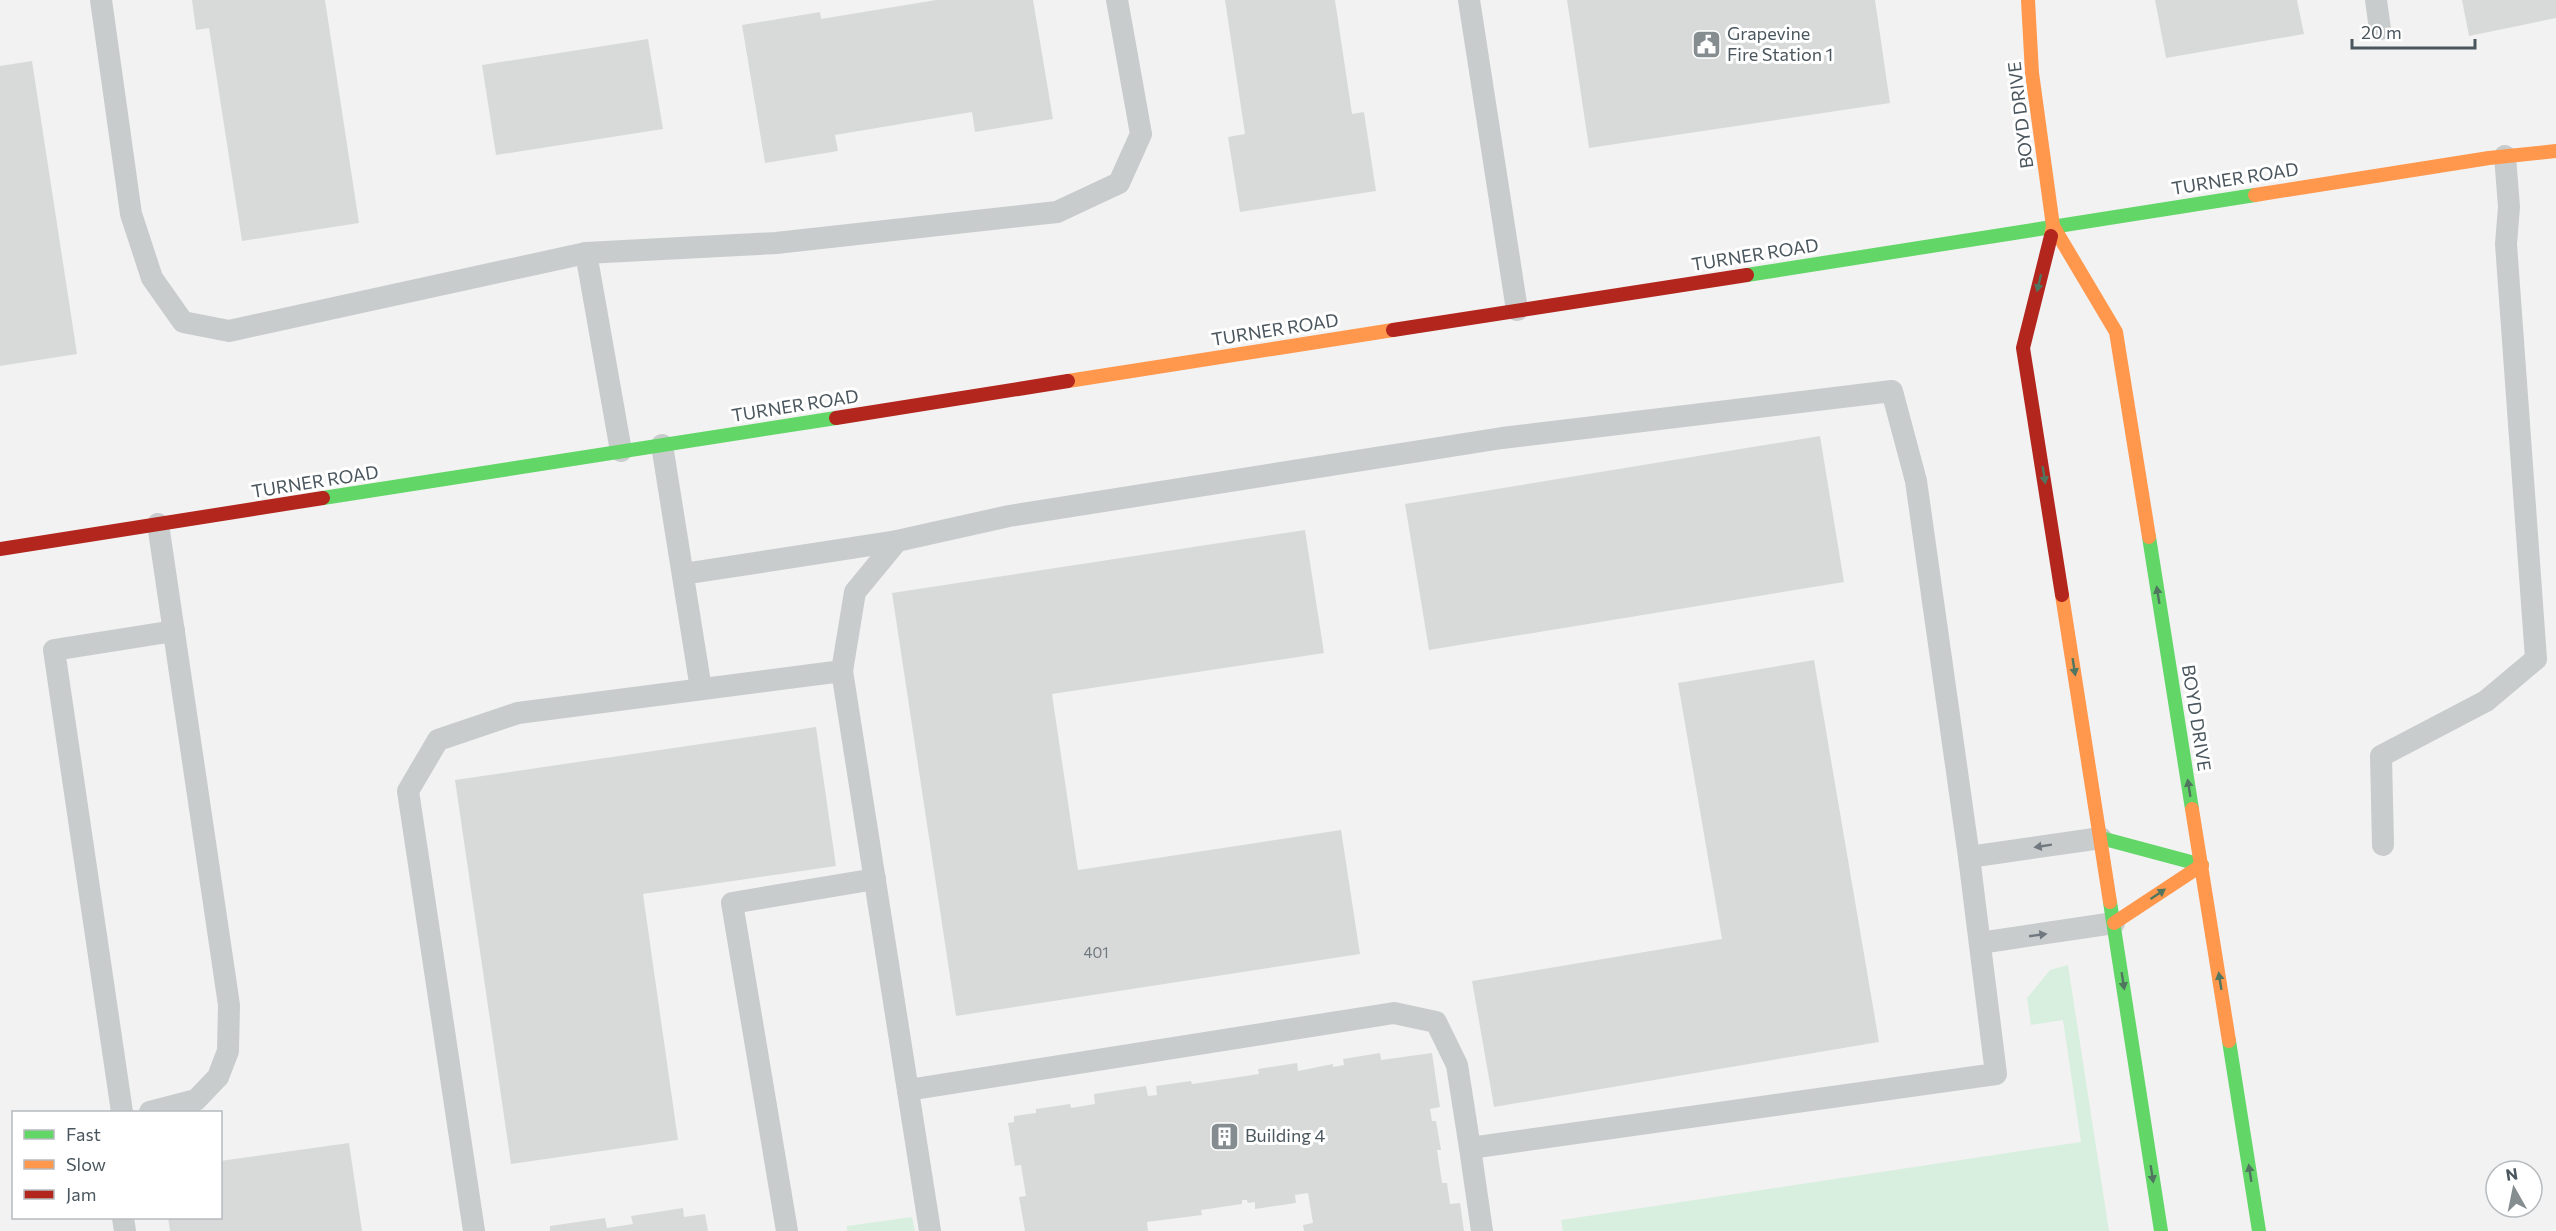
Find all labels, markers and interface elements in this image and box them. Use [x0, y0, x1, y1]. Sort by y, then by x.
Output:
scale bar [2352, 12, 2475, 50]
text: 20 m [2361, 21, 2402, 43]
place label: Grapevine Fire Station 1 [1727, 22, 1833, 65]
public building icon: Grapevine Fire Station 1 [1690, 28, 1722, 60]
street label: BOYD DRIVE [2003, 60, 2037, 170]
street label: TURNER ROAD [2170, 157, 2300, 199]
street label: TURNER ROAD [1690, 233, 1820, 275]
one-way arrow [2033, 274, 2043, 292]
street label: TURNER ROAD [1210, 308, 1340, 350]
street label: TURNER ROAD [730, 384, 860, 426]
street label: TURNER ROAD [250, 460, 380, 502]
one-way arrow [2039, 465, 2048, 484]
one-way arrow [2154, 586, 2163, 605]
one-way arrow [2070, 658, 2079, 677]
street label: BOYD DRIVE [2178, 663, 2216, 773]
one-way arrow [2185, 778, 2194, 797]
one-way arrow [2034, 842, 2053, 851]
one-way arrow [2150, 889, 2166, 900]
one-way arrow [2029, 930, 2048, 939]
house number: 401 [1083, 943, 1109, 961]
one-way arrow [2215, 971, 2224, 990]
one-way arrow [2119, 972, 2128, 991]
legend [12, 1111, 222, 1219]
building icon: Building 4 [1208, 1120, 1240, 1152]
text: Fast [66, 1123, 101, 1145]
place label: Building 4 [1245, 1124, 1325, 1146]
text: Slow [66, 1153, 106, 1175]
north arrow [2484, 1159, 2544, 1219]
text: N [2504, 1163, 2519, 1184]
one-way arrow [2245, 1164, 2254, 1183]
one-way arrow [2148, 1165, 2157, 1184]
text: Jam [66, 1183, 96, 1205]

